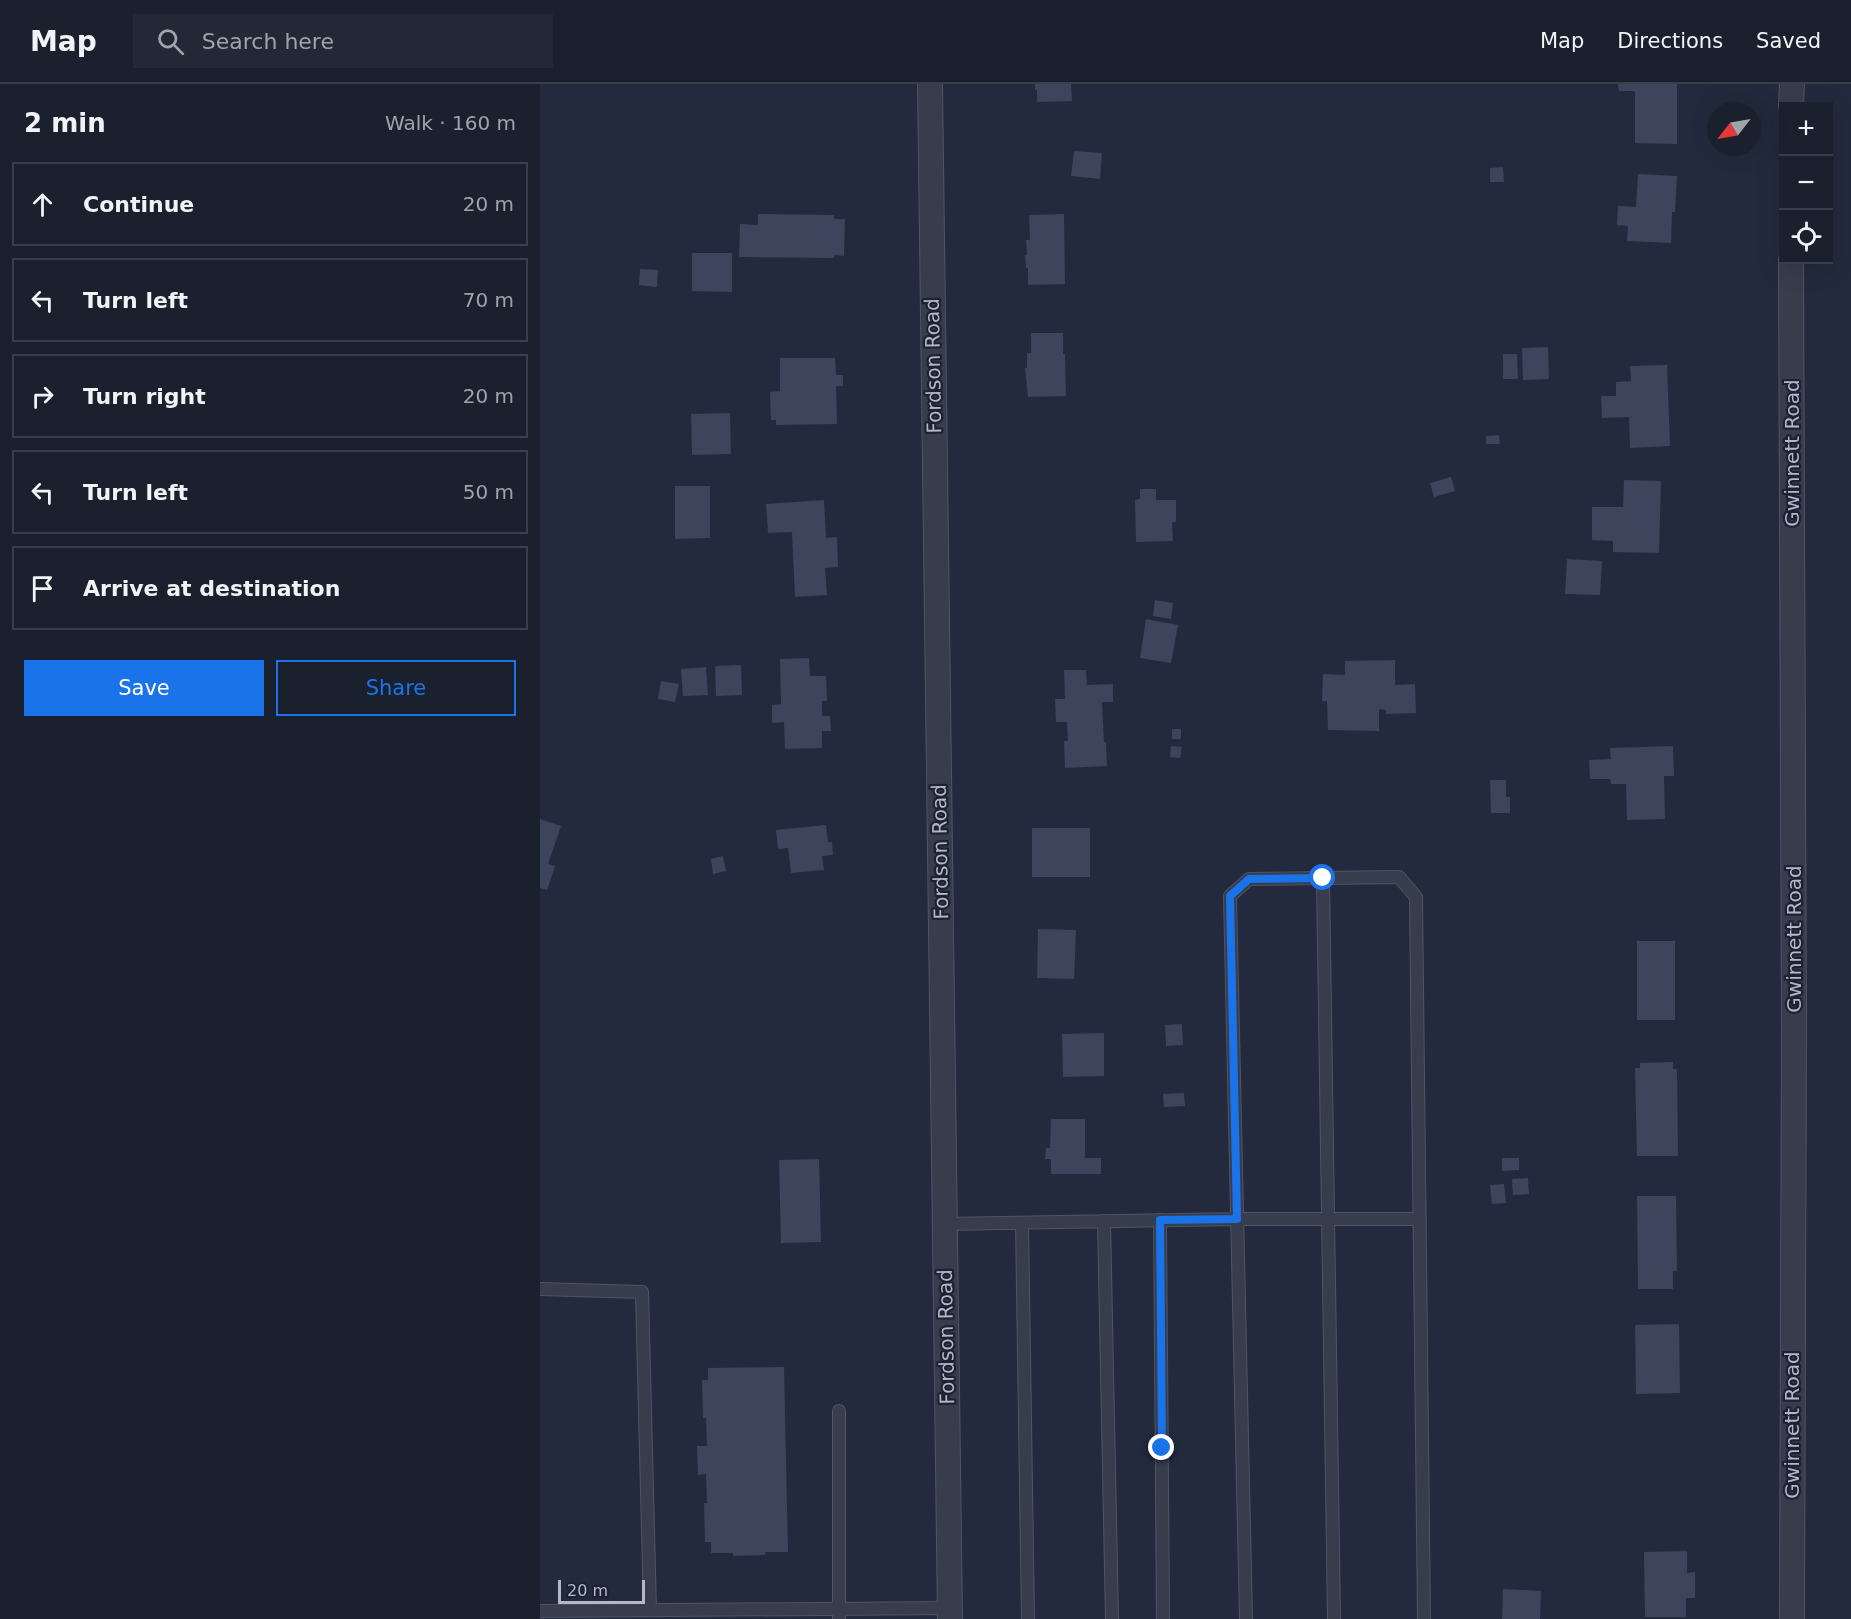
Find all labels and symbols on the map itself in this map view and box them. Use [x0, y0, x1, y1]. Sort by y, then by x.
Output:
north arrow [1707, 102, 1761, 156]
street label: Fordson Road [920, 298, 946, 434]
street label: Gwinnett Road [1780, 379, 1804, 527]
street label: Fordson Road [927, 784, 953, 920]
route start [1309, 864, 1335, 890]
street label: Gwinnett Road [1782, 865, 1806, 1013]
street label: Fordson Road [933, 1269, 959, 1405]
street label: Gwinnett Road [1780, 1351, 1804, 1499]
route end [1148, 1434, 1174, 1460]
scale bar [558, 1577, 645, 1604]

